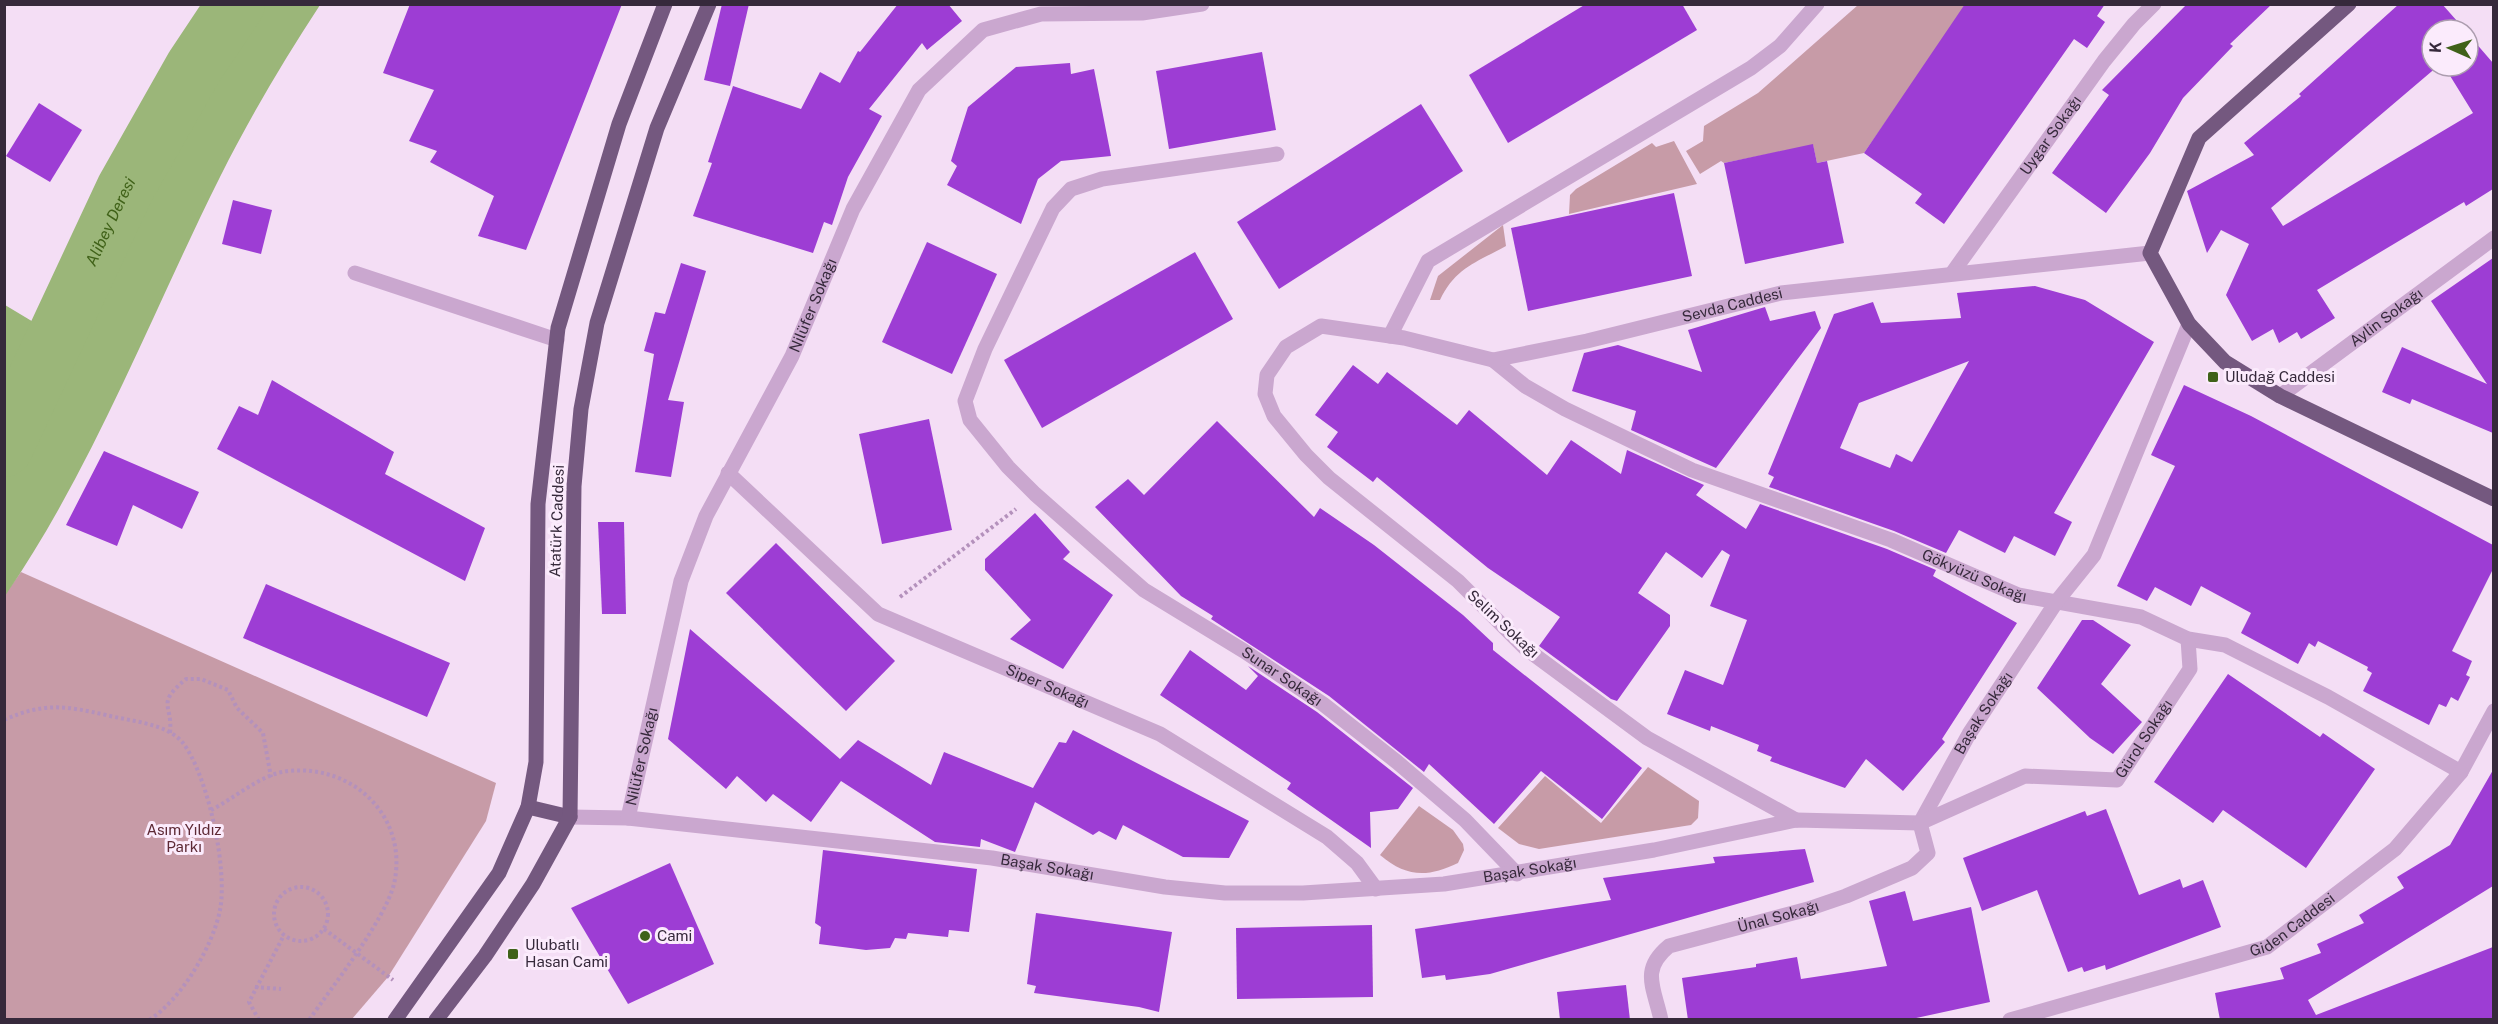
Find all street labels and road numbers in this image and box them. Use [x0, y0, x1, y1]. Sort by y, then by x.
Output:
street label: Uygar Sokağı [2016, 92, 2084, 178]
street label: Nilüfer Sokağı [786, 256, 840, 355]
street label: Sevda Caddesi [1680, 284, 1784, 325]
street label: Aylin Sokağı [2346, 285, 2426, 350]
street label: Atatürk Caddesi [546, 465, 567, 577]
street label: Gökyüzü Sokağı [1920, 545, 2028, 604]
street label: Selim Sokağı [1464, 586, 1543, 661]
street label: Sunar Sokağı [1239, 643, 1326, 709]
street label: Siper Sokağı [1003, 660, 1092, 711]
street label: Başak Sokağı [1951, 669, 2016, 757]
street label: Gürol Sokağı [2112, 696, 2176, 781]
street label: Nilüfer Sokağı [622, 706, 660, 807]
street label: Başak Sokağı [999, 851, 1095, 883]
street label: Başak Sokağı [1482, 854, 1578, 886]
street label: Giden Caddesi [2248, 889, 2338, 959]
street label: Ünal Sokağı [1735, 897, 1821, 935]

